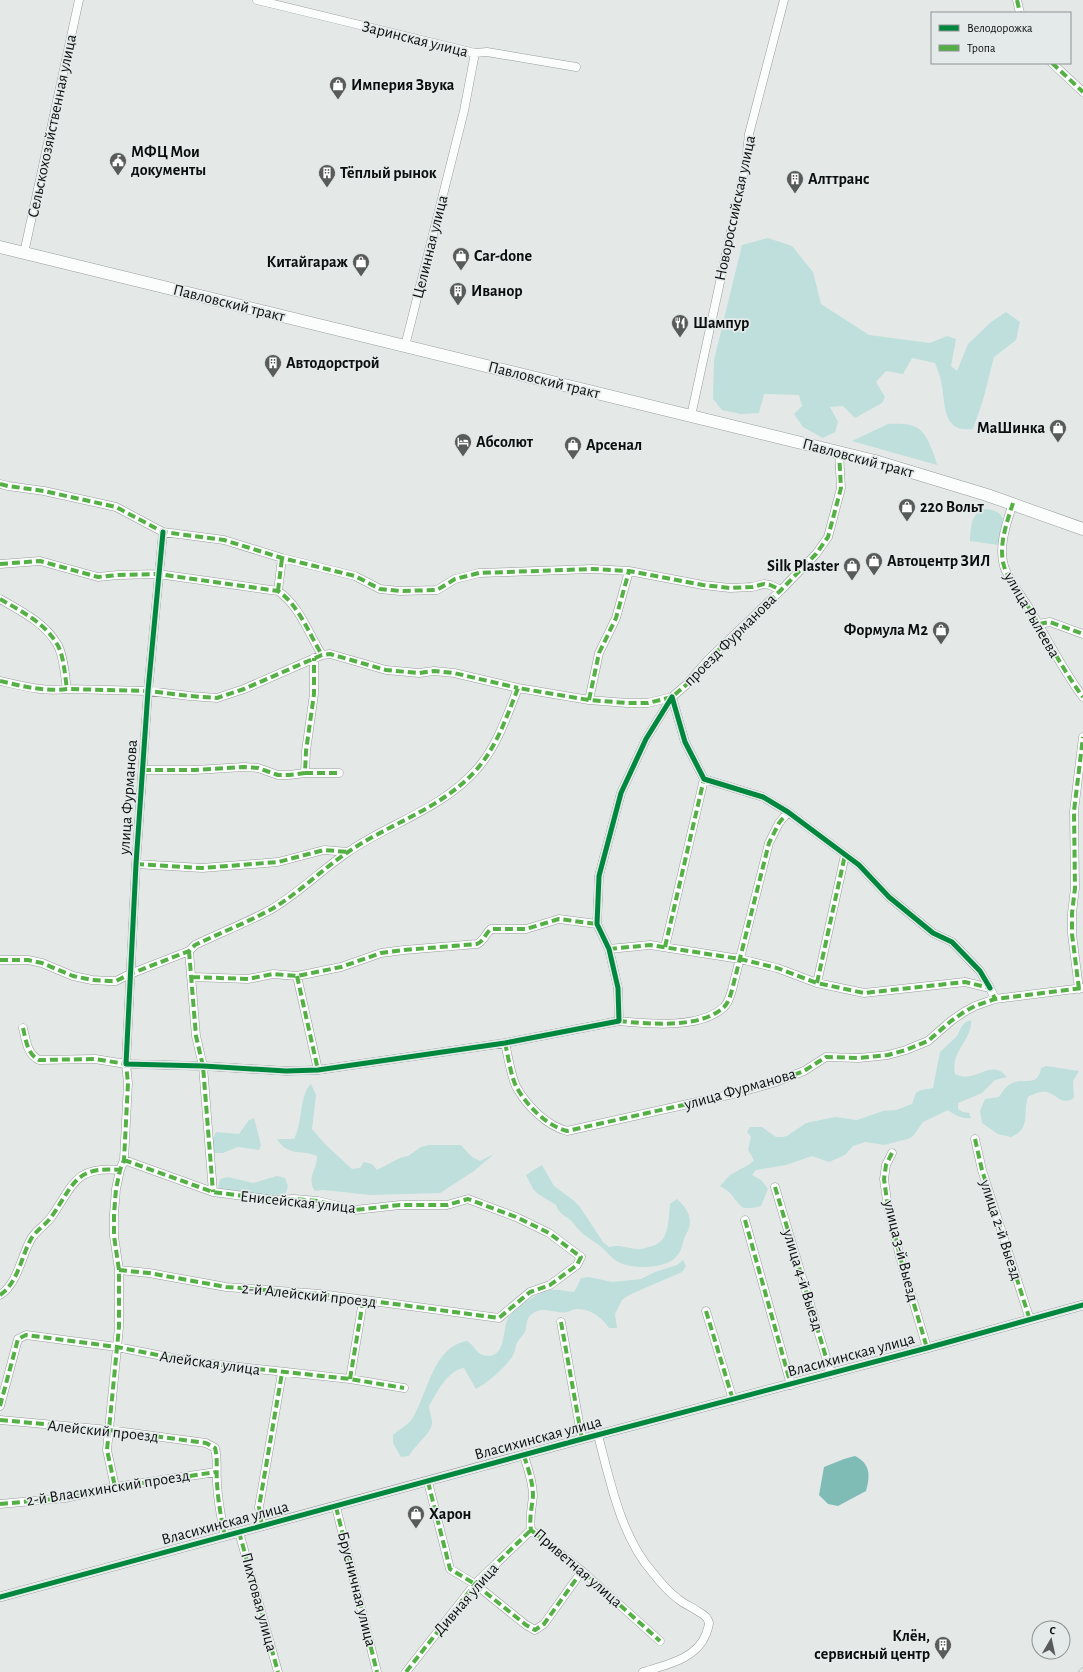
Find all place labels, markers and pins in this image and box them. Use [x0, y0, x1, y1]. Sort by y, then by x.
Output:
shop icon: Империя Звука [328, 75, 348, 100]
place label: Империя Звука [351, 77, 455, 94]
place label: МФЦ Мои документы [131, 144, 206, 179]
public building icon: МФЦ Мои документы [108, 151, 128, 176]
building icon: Тёплый рынок [317, 163, 337, 188]
place label: Тёплый рынок [340, 165, 437, 181]
building icon: Алттранс [785, 169, 805, 194]
place label: Алттранс [808, 171, 870, 187]
shop icon: Car-done [451, 246, 471, 271]
place label: Car-done [474, 248, 533, 264]
shop icon: Китайгараж [351, 252, 371, 277]
place label: Китайгараж [266, 254, 349, 270]
building icon: Иванор [448, 281, 468, 306]
place label: Иванор [471, 283, 523, 299]
restaurant icon: Шампур [670, 313, 690, 338]
place label: Шампур [693, 315, 749, 332]
building icon: Автодорстрой [263, 353, 283, 378]
place label: Автодорстрой [286, 355, 380, 371]
shop icon: МаШинка [1048, 418, 1068, 443]
place label: МаШинка [977, 420, 1045, 436]
hotel icon: Абсолют [453, 432, 473, 457]
place label: Абсолют [476, 434, 534, 450]
shop icon: Арсенал [563, 435, 583, 460]
place label: Арсенал [586, 437, 642, 453]
shop icon: 220 Вольт [897, 497, 917, 522]
place label: 220 Вольт [920, 499, 985, 515]
shop icon: Автоцентр ЗИЛ [864, 551, 884, 576]
place label: Автоцентр ЗИЛ [887, 553, 990, 569]
shop icon: Silk Plaster [842, 556, 862, 581]
place label: Silk Plaster [767, 558, 839, 574]
shop icon: Формула М2 [931, 620, 951, 645]
place label: Формула М2 [844, 622, 928, 639]
shop icon: Харон [406, 1504, 426, 1529]
place label: Харон [429, 1506, 471, 1522]
place label: Клён, сервисный центр [814, 1628, 930, 1662]
building icon: Клён, сервисный центр [933, 1635, 953, 1660]

